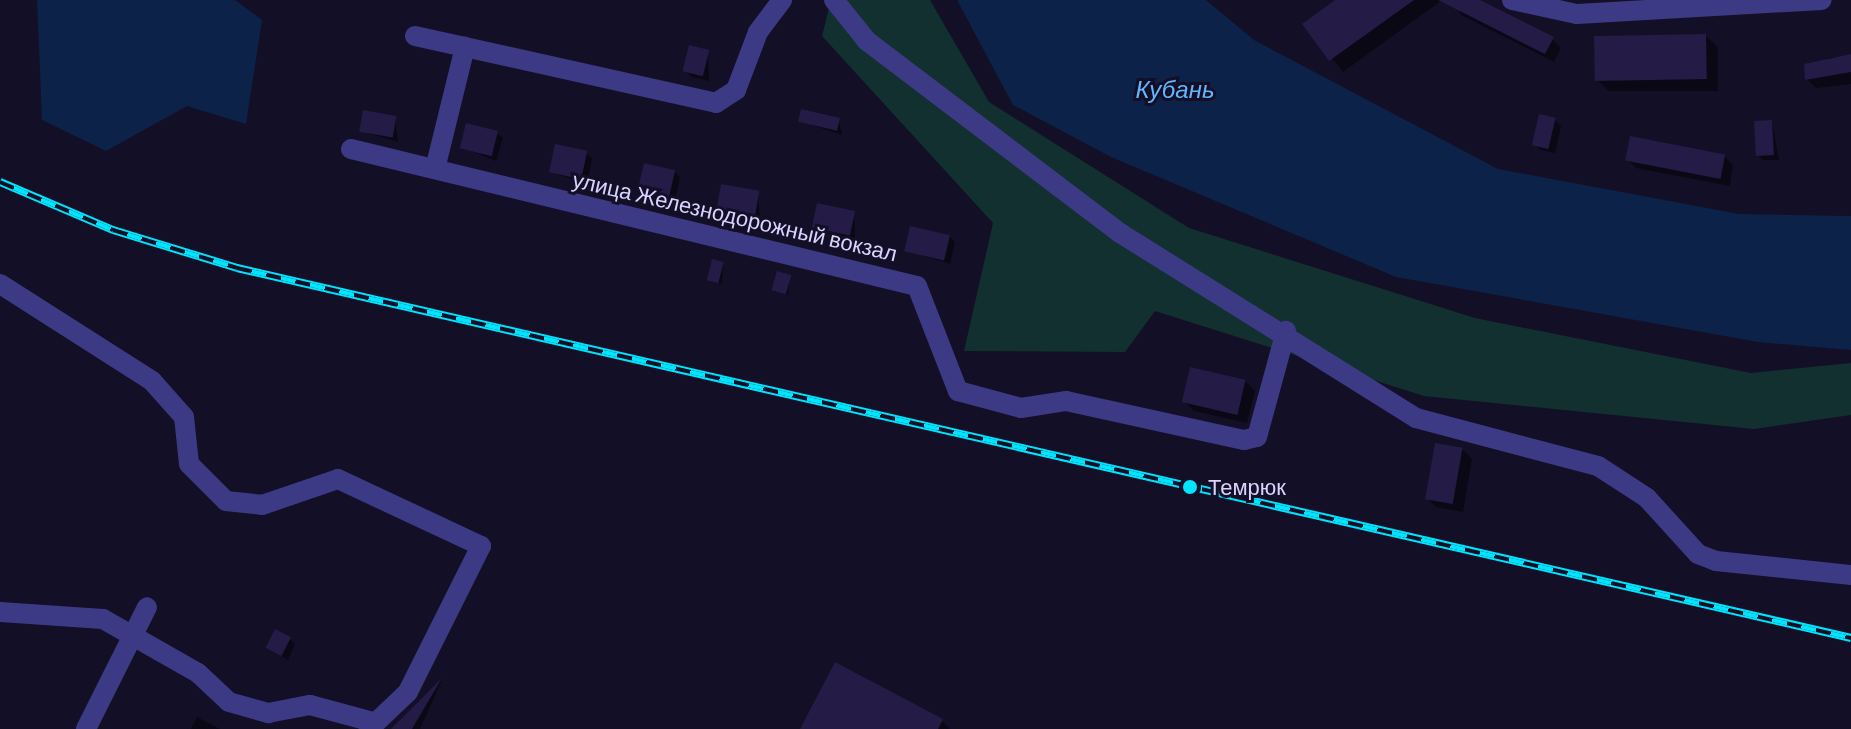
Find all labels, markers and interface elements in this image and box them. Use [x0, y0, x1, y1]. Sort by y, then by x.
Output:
water label: Кубань [1135, 75, 1215, 103]
street label: улица Железнодорожный вокзал [570, 166, 900, 266]
place label: Темрюк [1208, 474, 1286, 500]
marker: Темрюк [1179, 476, 1201, 498]

